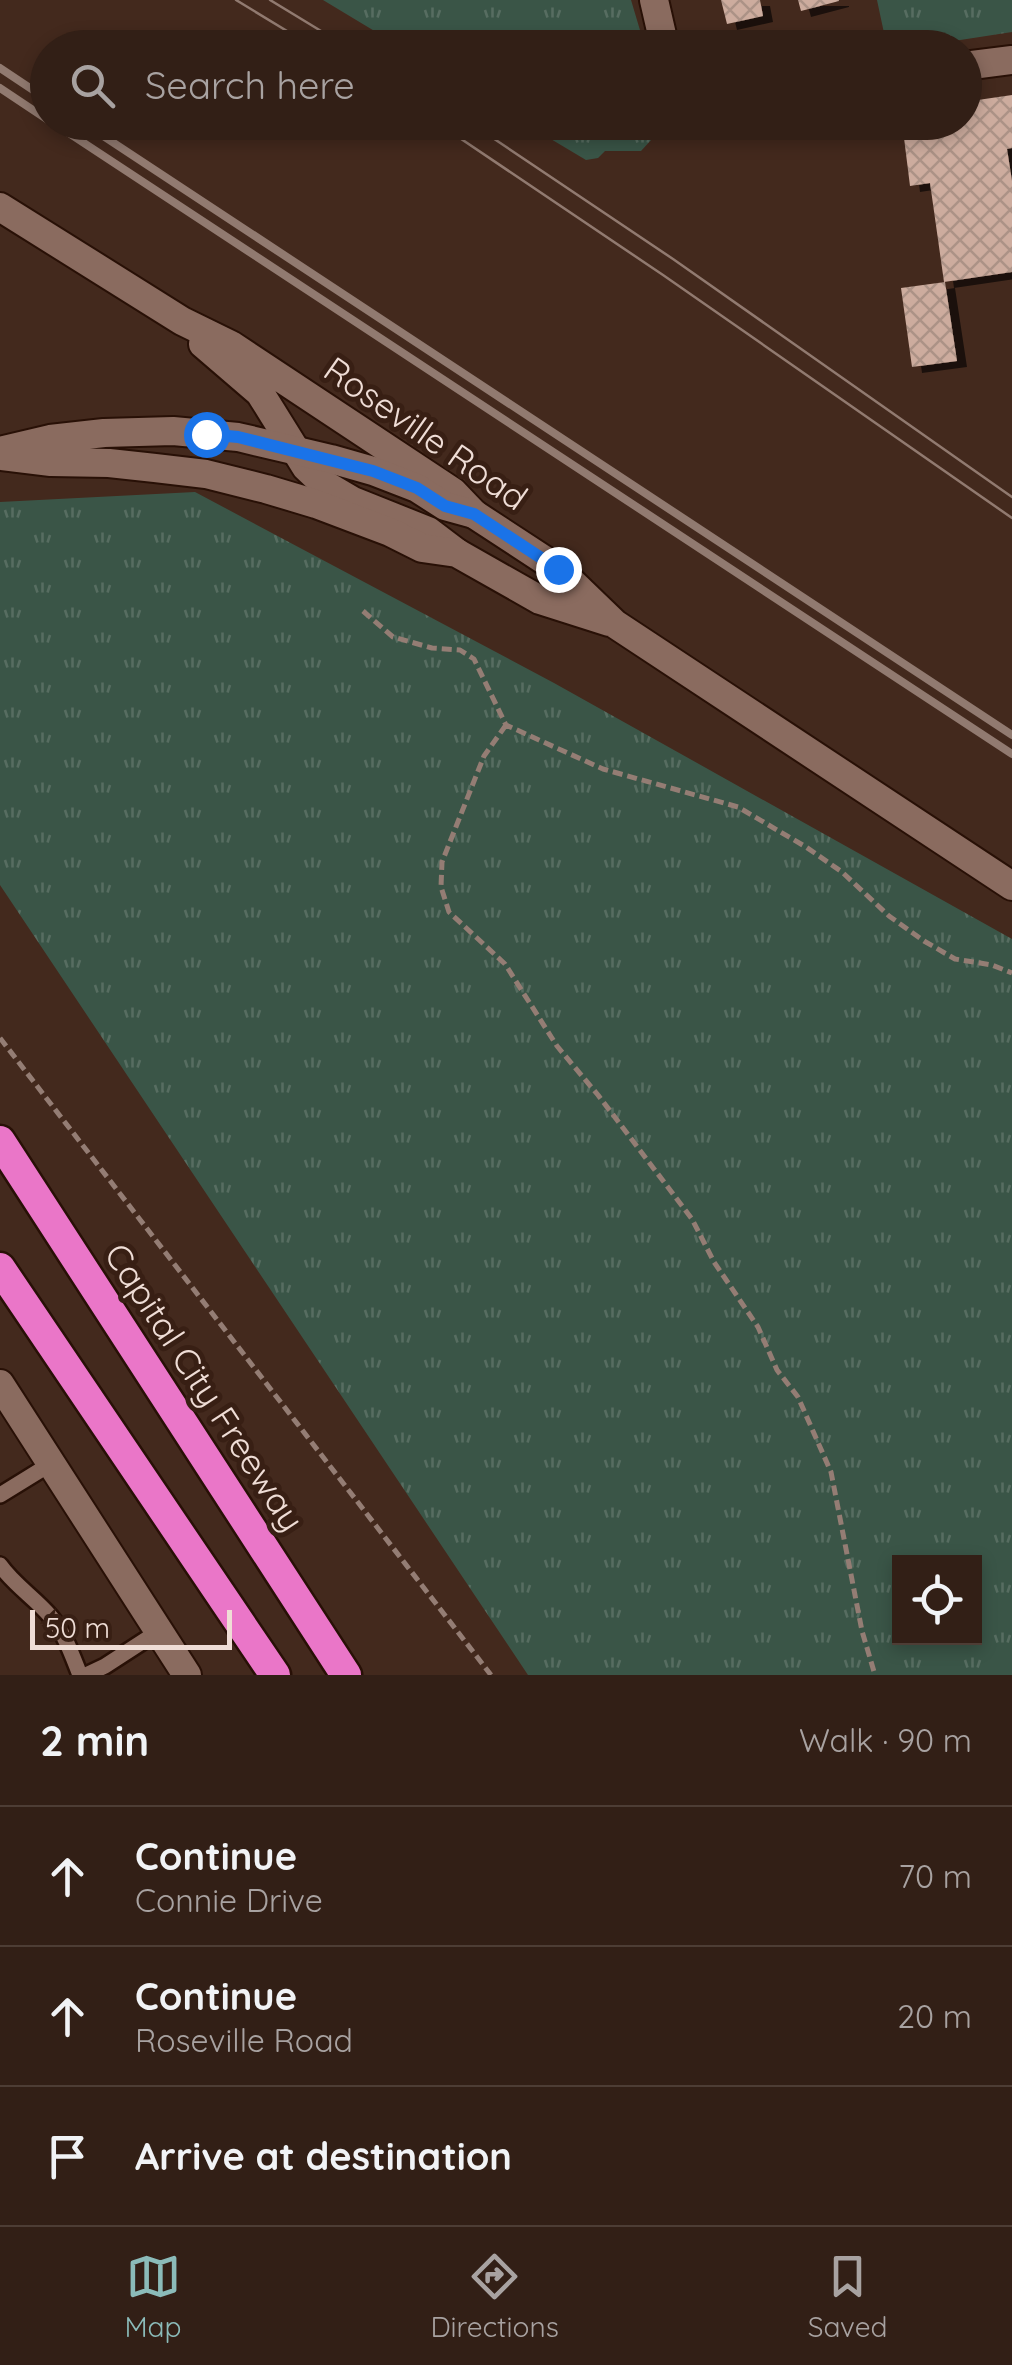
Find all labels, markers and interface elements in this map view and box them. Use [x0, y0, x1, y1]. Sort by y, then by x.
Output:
search box [30, 30, 982, 140]
icon: search [65, 58, 120, 113]
text: Search here [145, 61, 355, 109]
street label: Roseville Road [316, 347, 536, 519]
route start [184, 412, 230, 458]
route end [536, 547, 582, 593]
street label: Capital City Freeway [95, 1235, 315, 1539]
map controls [892, 1555, 982, 1645]
button: locate [892, 1555, 982, 1645]
scale bar [30, 1605, 232, 1650]
text: 50 m [45, 1610, 110, 1645]
text: 2 min [40, 1714, 149, 1767]
text: Walk · 90 m [799, 1720, 972, 1760]
text: Continue [135, 1832, 297, 1880]
icon: ahead [40, 1849, 95, 1904]
text: 70 m [899, 1856, 972, 1896]
text: Connie Drive [135, 1880, 323, 1920]
text: Continue [135, 1972, 297, 2020]
icon: ahead [40, 1989, 95, 2044]
text: 20 m [897, 1996, 972, 2036]
text: Roseville Road [135, 2020, 353, 2060]
icon: arrive [40, 2129, 95, 2184]
text: Arrive at destination [135, 2132, 512, 2180]
tab: Map [124, 2249, 182, 2344]
tab: Directions [430, 2249, 559, 2344]
tab: Saved [808, 2249, 888, 2344]

